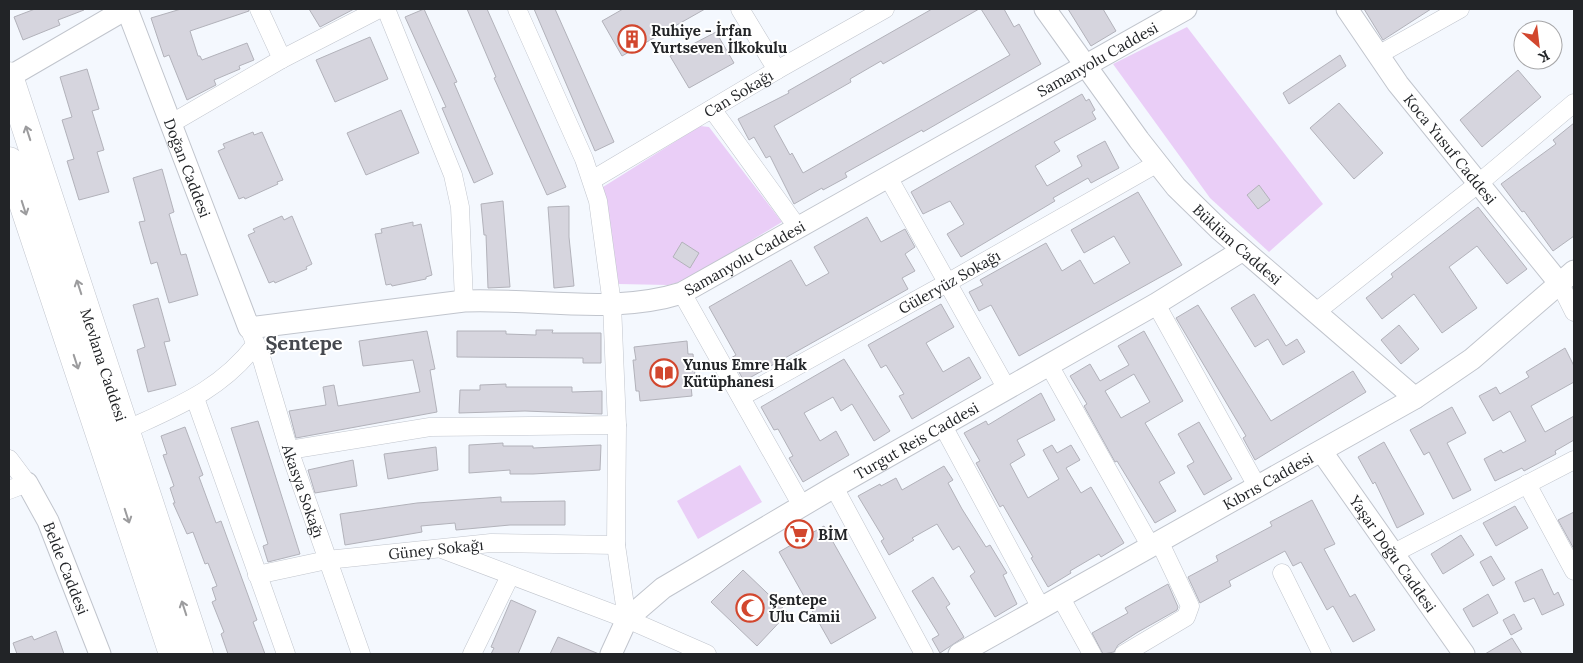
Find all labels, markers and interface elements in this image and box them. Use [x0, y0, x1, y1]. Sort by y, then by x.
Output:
street label: Samanyolu Caddesi [1034, 17, 1161, 101]
north arrow [1513, 20, 1563, 70]
place label: Ruhiye - İrfan Yurtseven İlkokulu [651, 21, 787, 57]
building icon: Ruhiye - İrfan Yurtseven İlkokulu [617, 24, 647, 54]
text: K [1535, 46, 1553, 67]
street label: Can Sokağı [700, 65, 776, 121]
street label: Koca Yusuf Caddesi [1400, 90, 1501, 208]
street label: Doğan Caddesi [160, 116, 215, 220]
one-way arrow [23, 126, 32, 141]
one-way arrow [20, 199, 29, 215]
street label: Büklüm Caddesi [1189, 200, 1286, 288]
street label: Samanyolu Caddesi [681, 216, 808, 299]
street label: Güleryüz Sokağı [895, 245, 1003, 318]
one-way arrow [74, 280, 83, 295]
street label: Mevlana Caddesi [77, 306, 131, 424]
district label: Şentepe [265, 330, 343, 355]
one-way arrow [71, 353, 81, 369]
place label: Yunus Emre Halk Kütüphanesi [683, 355, 807, 391]
library icon: Yunus Emre Halk Kütüphanesi [649, 358, 679, 388]
street label: Turgut Reis Caddesi [851, 398, 982, 483]
street label: Akasya Sokağı [278, 441, 329, 540]
street label: Kıbrıs Caddesi [1219, 448, 1316, 514]
street label: Yaşar Doğu Caddesi [1345, 491, 1441, 616]
one-way arrow [123, 508, 132, 523]
street label: Belde Caddesi [40, 519, 93, 617]
supermarket icon: BİM [784, 519, 814, 549]
place label: BİM [818, 525, 848, 544]
street label: Güney Sokağı [387, 534, 484, 563]
place label: Şentepe Ulu Camii [769, 590, 840, 626]
mosque icon: Şentepe Ulu Camii [735, 593, 765, 623]
one-way arrow [179, 601, 188, 616]

